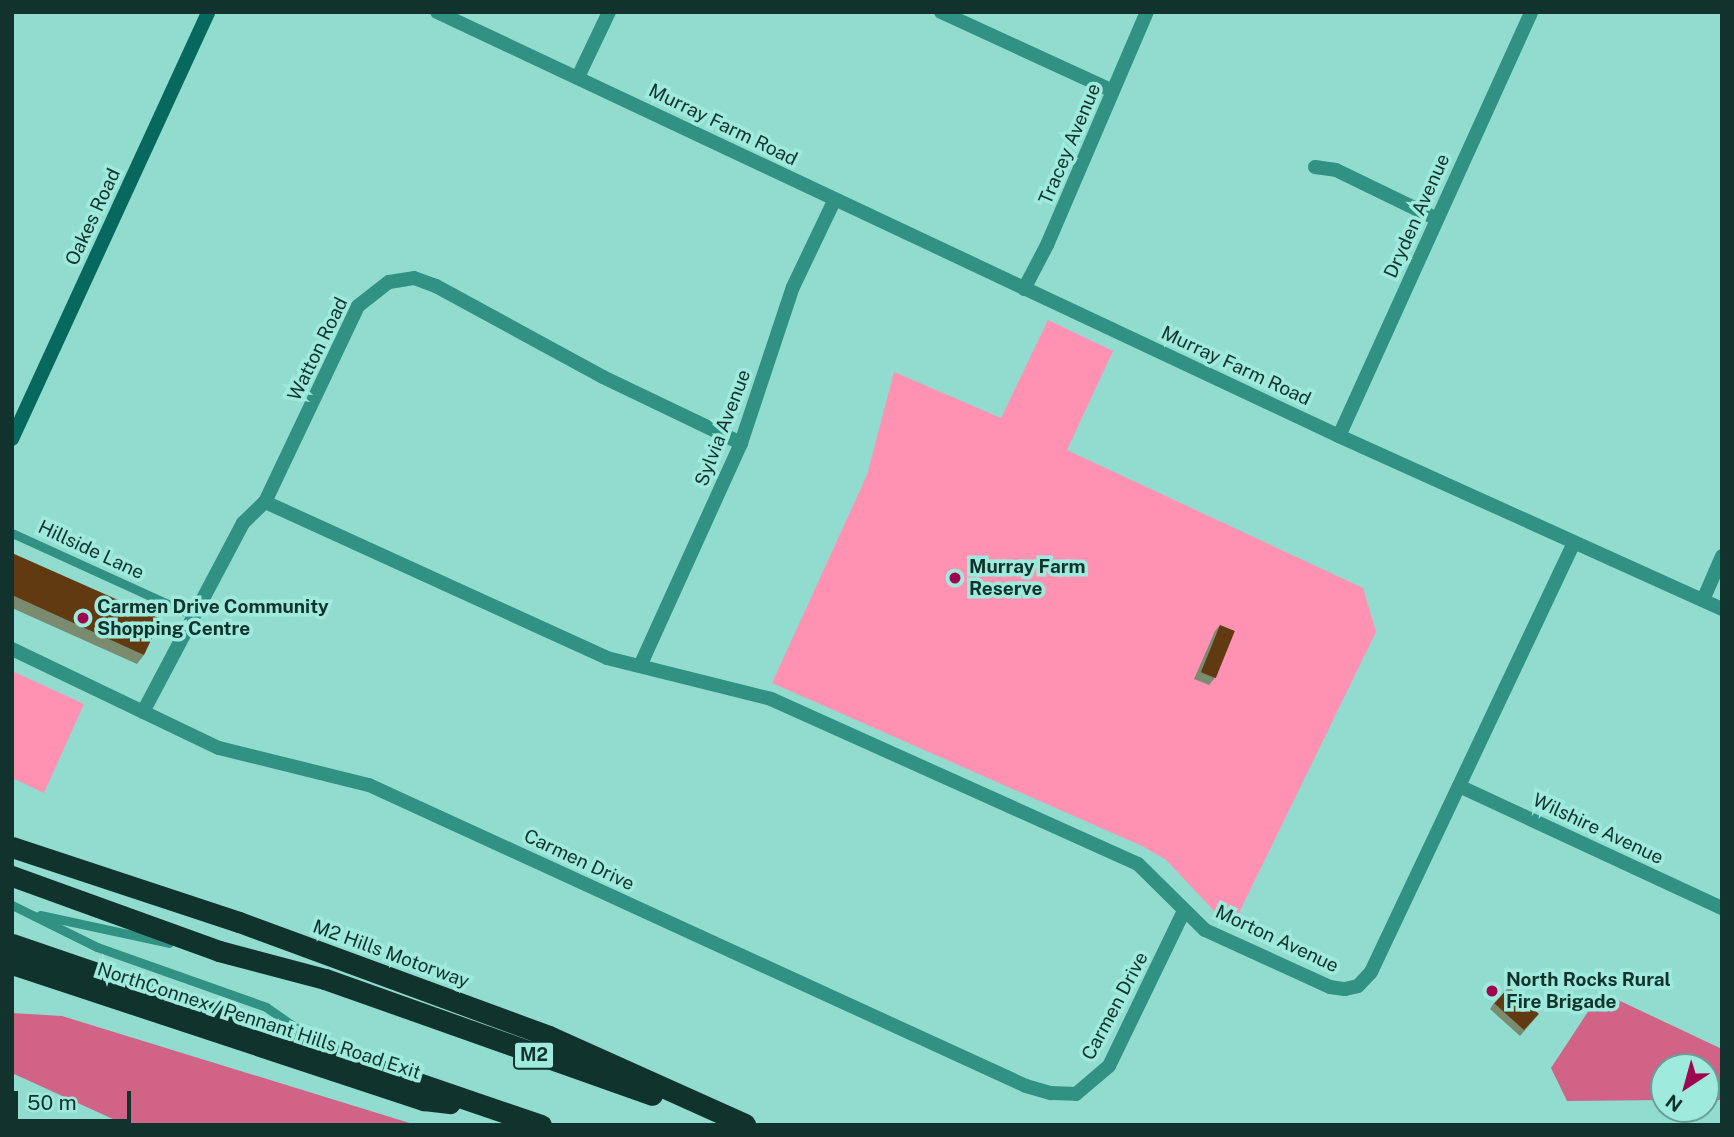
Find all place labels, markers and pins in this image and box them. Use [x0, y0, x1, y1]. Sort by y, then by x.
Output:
place label: Murray Farm Reserve [969, 556, 1086, 600]
marker: Murray Farm Reserve [947, 570, 963, 586]
place label: Carmen Drive Community Shopping Centre [97, 596, 329, 640]
marker: Carmen Drive Community Shopping Centre [75, 610, 91, 626]
place label: North Rocks Rural Fire Brigade [1506, 969, 1671, 1013]
marker: North Rocks Rural Fire Brigade [1484, 983, 1500, 999]

